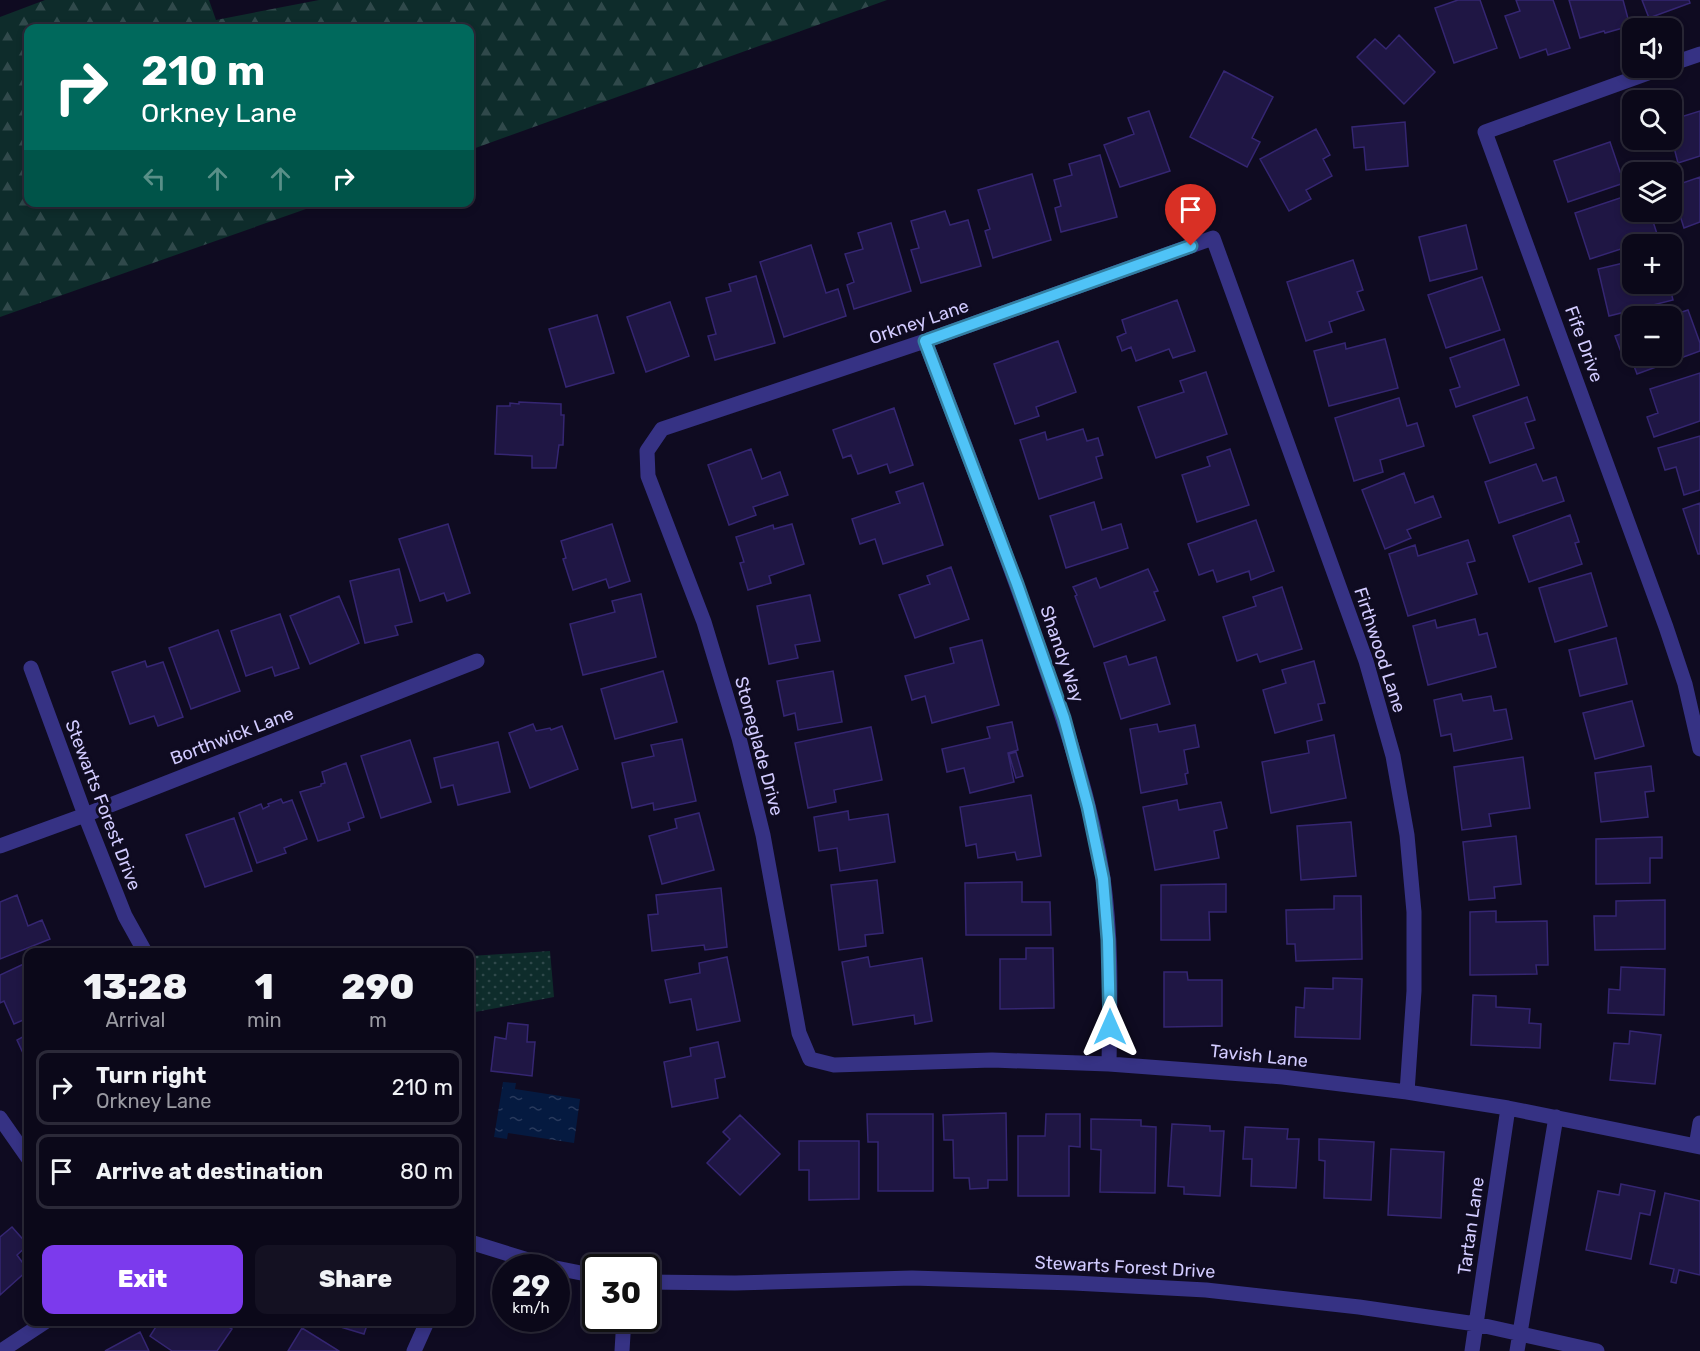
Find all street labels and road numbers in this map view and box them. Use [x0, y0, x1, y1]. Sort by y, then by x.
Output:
street label: Orkney Lane [866, 295, 972, 349]
street label: Fife Drive [1560, 303, 1608, 385]
street label: Firthwood Lane [1349, 584, 1411, 716]
street label: Shandy Way [1035, 603, 1089, 705]
street label: Stoneglade Drive [730, 674, 788, 818]
street label: Borthwick Lane [167, 702, 297, 770]
street label: Stewarts Forest Drive [60, 717, 146, 893]
street label: Tavish Lane [1209, 1040, 1309, 1072]
street label: Tartan Lane [1453, 1176, 1489, 1276]
street label: Stewarts Forest Drive [1034, 1251, 1216, 1283]

